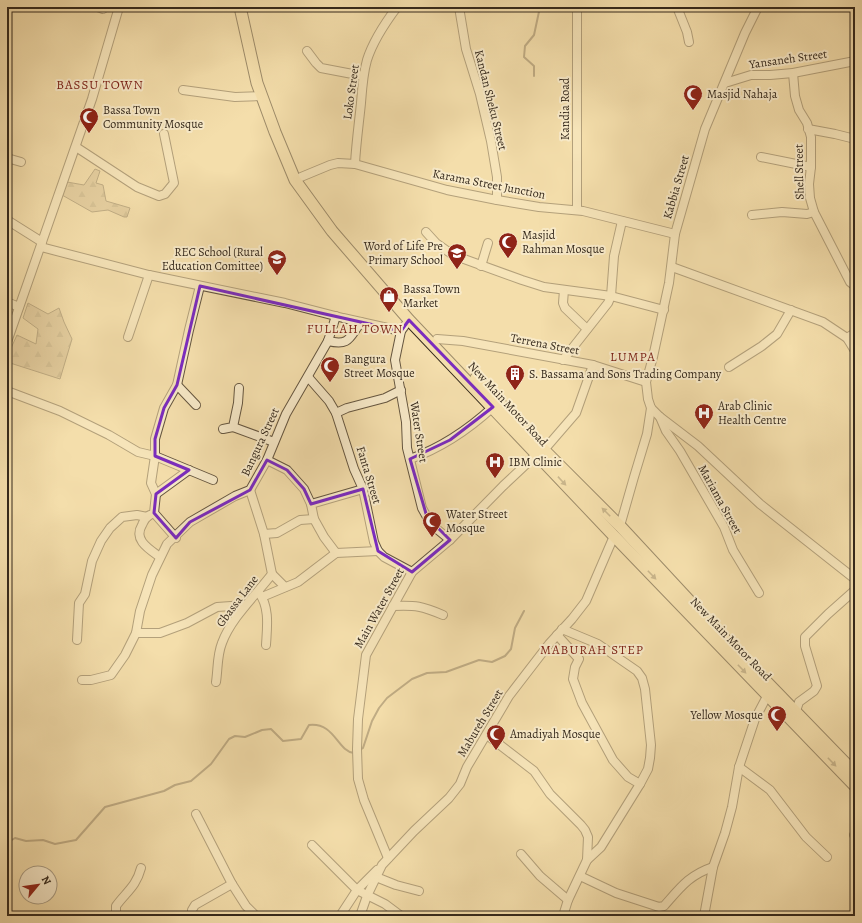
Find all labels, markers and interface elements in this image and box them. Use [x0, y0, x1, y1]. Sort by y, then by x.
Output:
street label: Yansaneh Street [747, 46, 828, 73]
street label: Kandan Sheku Street [471, 48, 511, 152]
street label: Loko Street [339, 63, 363, 121]
district label: BASSU TOWN [56, 76, 144, 93]
street label: Kandia Road [557, 77, 573, 140]
mosque icon: Masjid Nahaja [682, 83, 704, 111]
place label: Masjid Nahaja [707, 86, 778, 102]
place label: Bassa Town Community Mosque [103, 102, 203, 132]
mosque icon: Bassa Town Community Mosque [78, 106, 100, 134]
street label: Shell Street [791, 144, 807, 200]
street label: Kabbia Street [659, 153, 693, 221]
street label: Karama Street Junction [431, 165, 547, 203]
place label: Masjid Rahman Mosque [522, 227, 604, 257]
mosque icon: Masjid Rahman Mosque [497, 231, 519, 259]
place label: Word of Life Pre Primary School [363, 238, 443, 268]
school or university icon: Word of Life Pre Primary School [446, 242, 468, 270]
place label: REC School (Rural Education Comittee) [162, 244, 263, 274]
school or university icon: REC School (Rural Education Comittee) [266, 248, 288, 276]
place label: Bassa Town Market [403, 281, 460, 311]
shop icon: Bassa Town Market [378, 285, 400, 313]
district label: FULLAH TOWN [307, 320, 403, 337]
street label: Terrena Street [509, 329, 581, 359]
district label: LUMPA [610, 348, 656, 365]
place label: Bangura Street Mosque [344, 351, 415, 381]
mosque icon: Bangura Street Mosque [319, 355, 341, 383]
street label: New Main Motor Road [465, 358, 552, 450]
building icon: S. Bassama and Sons Trading Company [504, 363, 526, 391]
place label: S. Bassama and Sons Trading Company [529, 366, 722, 382]
place label: Arab Clinic Health Centre [717, 398, 787, 428]
street label: Water Street [406, 399, 432, 464]
hospital icon: Arab Clinic Health Centre [693, 402, 715, 430]
street label: Bangura Street [237, 405, 283, 479]
street label: Fanta Street [353, 444, 385, 506]
hospital icon: IBM Clinic [484, 451, 506, 479]
place label: IBM Clinic [509, 454, 562, 470]
street label: Mariama Street [694, 462, 746, 536]
one-way arrow [557, 476, 567, 486]
place label: Water Street Mosque [445, 506, 508, 536]
one-way arrow [601, 507, 611, 517]
mosque icon: Water Street Mosque [421, 510, 443, 538]
street label: Main Water Street [350, 565, 408, 651]
one-way arrow [647, 570, 657, 580]
street label: Gbassa Lane [212, 572, 262, 630]
street label: New Main Motor Road [687, 594, 775, 685]
district label: MABURAH STEP [540, 641, 644, 658]
one-way arrow [737, 664, 747, 674]
street label: Mabureh Street [453, 686, 507, 760]
mosque icon: Yellow Mosque [766, 704, 788, 732]
place label: Yellow Mosque [689, 707, 763, 723]
mosque icon: Amadiyah Mosque [485, 723, 507, 751]
place label: Amadiyah Mosque [509, 726, 601, 742]
one-way arrow [827, 757, 837, 767]
north arrow [18, 865, 58, 905]
text: N [38, 873, 55, 888]

